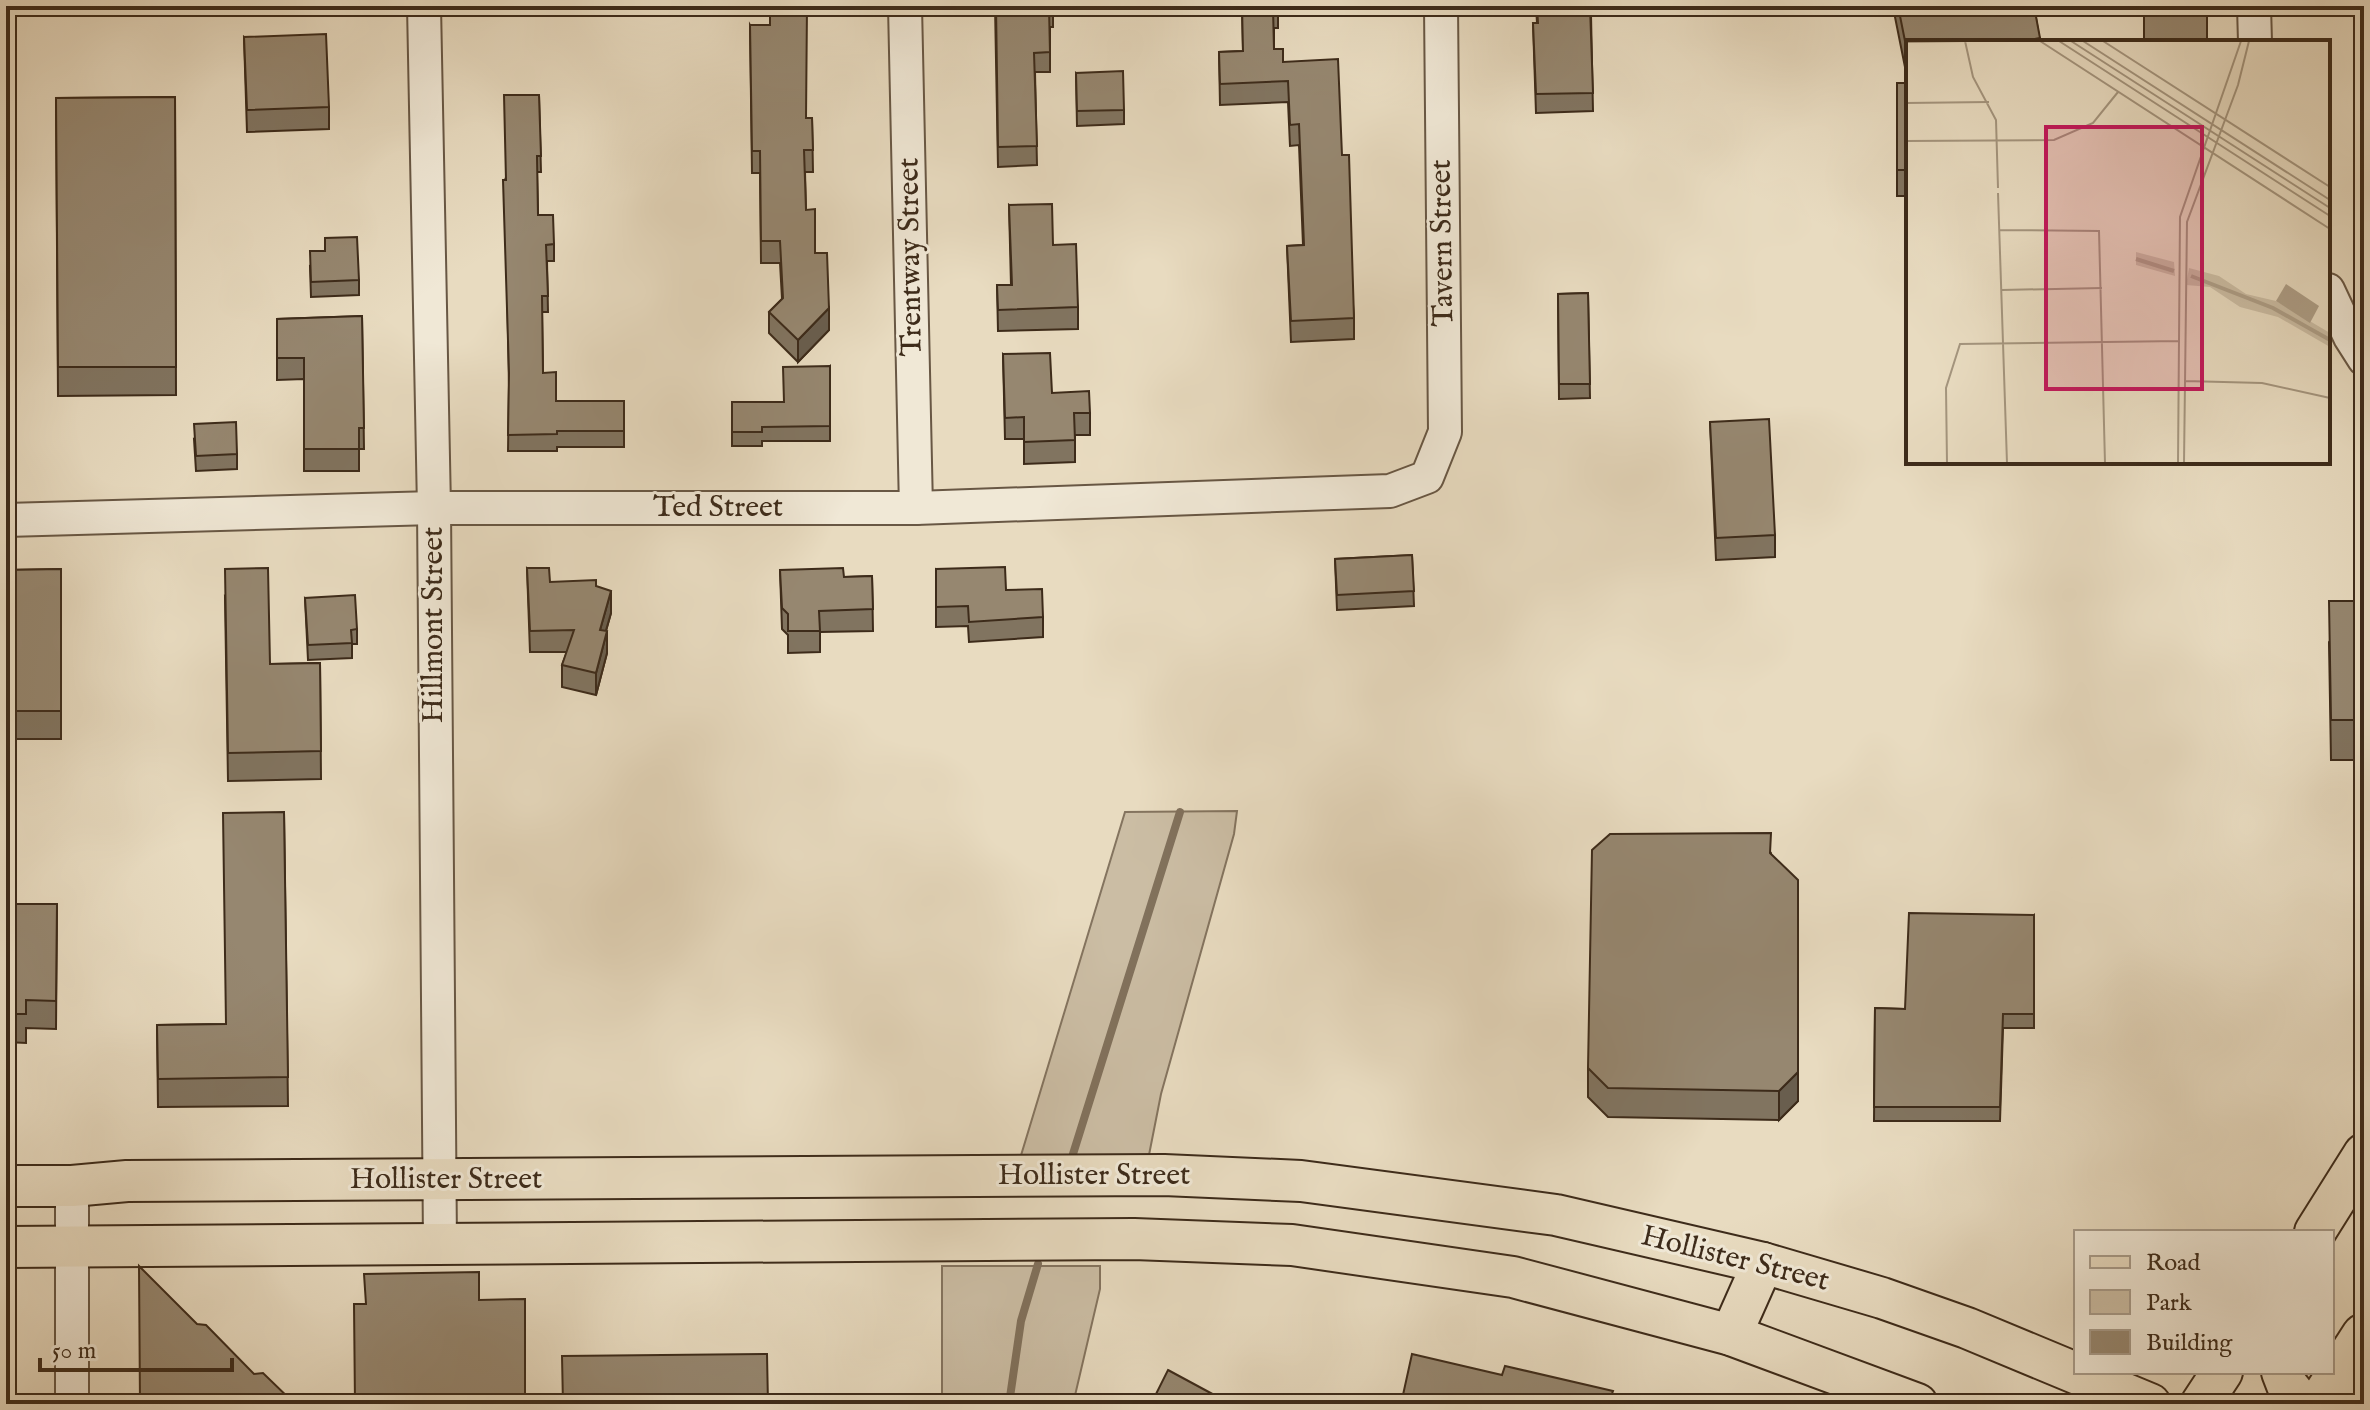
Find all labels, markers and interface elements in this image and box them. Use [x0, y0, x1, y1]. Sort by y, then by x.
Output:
inset map [1906, 40, 2330, 464]
street label: Trentway Street [890, 157, 932, 357]
street label: Tavern Street [1423, 159, 1463, 327]
street label: Ted Street [653, 489, 783, 527]
street label: Hillmont Street [415, 527, 453, 723]
street label: Hollister Street [998, 1157, 1190, 1195]
street label: Hollister Street [350, 1161, 542, 1199]
street label: Hollister Street [1637, 1217, 1833, 1301]
legend [2074, 1230, 2334, 1374]
text: Road [2146, 1248, 2200, 1279]
text: Park [2146, 1288, 2192, 1319]
scale bar [40, 1322, 232, 1372]
text: Building [2146, 1328, 2233, 1359]
text: 50 m [52, 1336, 96, 1367]

